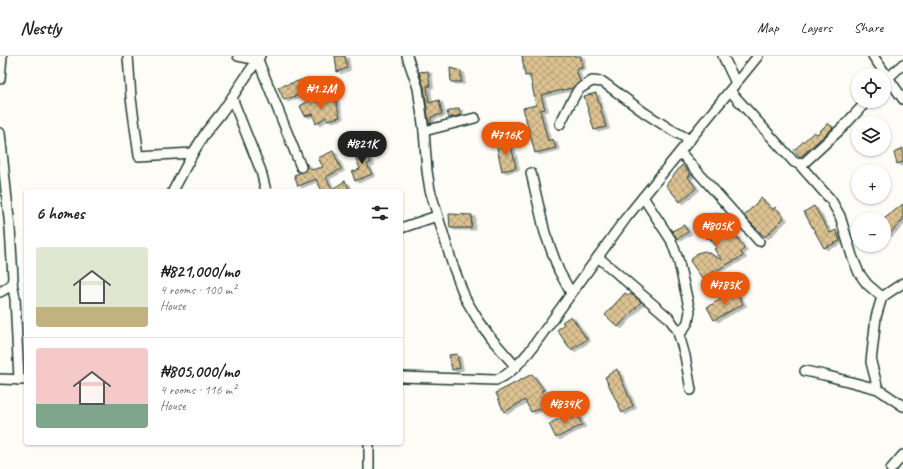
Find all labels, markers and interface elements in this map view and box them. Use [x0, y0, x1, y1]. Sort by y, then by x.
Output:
text: Nestly [20, 16, 61, 40]
text: Map [757, 19, 779, 36]
text: Layers [801, 19, 832, 36]
text: Share [854, 19, 883, 36]
map controls [851, 68, 891, 252]
button: locate [851, 68, 891, 108]
pin: ₦1.2M [293, 76, 349, 110]
text: ₦1.2M [306, 81, 336, 97]
button: layers [851, 116, 891, 156]
pin: ₦716K [478, 122, 534, 156]
text: ₦716K [491, 127, 521, 143]
pin: ₦821K [334, 131, 390, 165]
text: ₦821K [347, 136, 377, 152]
button: + [851, 164, 891, 204]
icon: filters [369, 202, 391, 224]
text: 6 homes [36, 203, 84, 224]
button: − [851, 212, 891, 252]
pin: ₦805K [689, 213, 745, 247]
text: ₦805K [702, 218, 732, 234]
text: ₦821,000/mo [160, 261, 239, 282]
icon: home [68, 263, 116, 311]
pin: ₦783K [697, 272, 753, 306]
text: ₦783K [710, 277, 740, 293]
text: 4 rooms · 100 m² [160, 282, 236, 298]
text: House [160, 298, 185, 314]
text: ₦805,000/mo [160, 361, 239, 382]
icon: home [68, 364, 116, 412]
text: 4 rooms · 116 m² [160, 382, 236, 398]
pin: ₦834K [537, 391, 593, 425]
text: ₦834K [550, 396, 580, 412]
text: House [160, 398, 185, 414]

